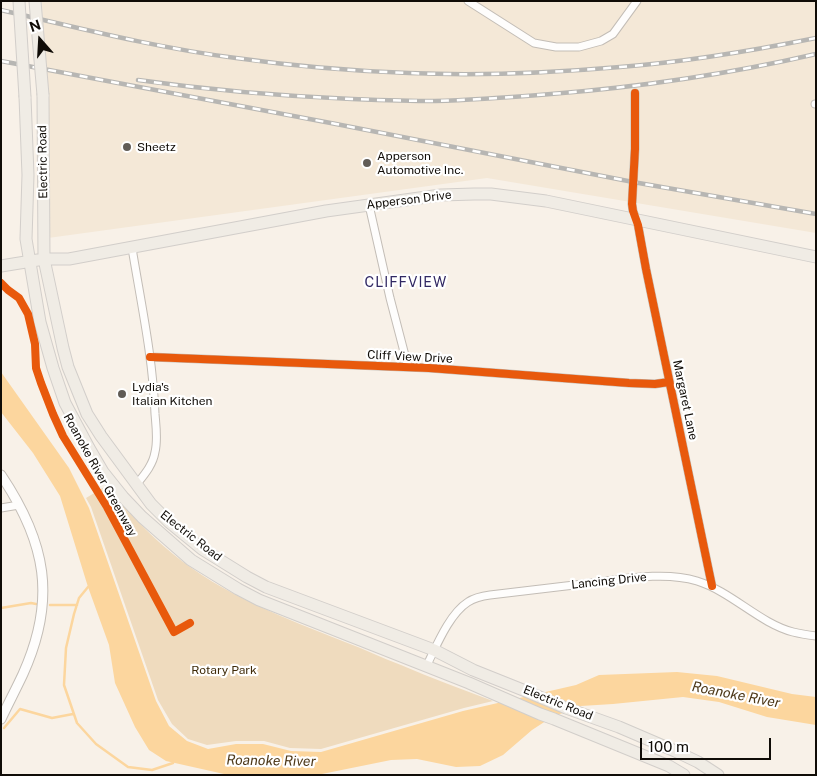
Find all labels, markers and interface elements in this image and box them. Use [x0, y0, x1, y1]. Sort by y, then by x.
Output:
north arrow [15, 15, 65, 65]
text: N [27, 16, 43, 35]
street label: Electric Road [35, 125, 51, 199]
place label: Sheetz [137, 140, 176, 154]
marker: Sheetz [121, 141, 133, 153]
place label: Apperson Automotive Inc. [377, 149, 463, 177]
marker: Apperson Automotive Inc. [361, 157, 373, 169]
street label: Apperson Drive [366, 188, 452, 212]
district label: CLIFFVIEW [363, 275, 449, 291]
street label: Cliff View Drive [367, 348, 453, 366]
street label: Margaret Lane [669, 359, 701, 441]
place label: Lydia's Italian Kitchen [132, 380, 212, 408]
marker: Lydia's Italian Kitchen [116, 388, 128, 400]
street label: Roanoke River Greenway [60, 411, 140, 539]
street label: Electric Road [157, 508, 225, 564]
street label: Lancing Drive [571, 570, 647, 592]
park label: Rotary Park [191, 663, 257, 677]
water label: Roanoke River [690, 678, 782, 712]
street label: Electric Road [521, 682, 595, 724]
scale bar [642, 728, 773, 760]
text: 100 m [648, 738, 689, 755]
water label: Roanoke River [226, 752, 316, 770]

